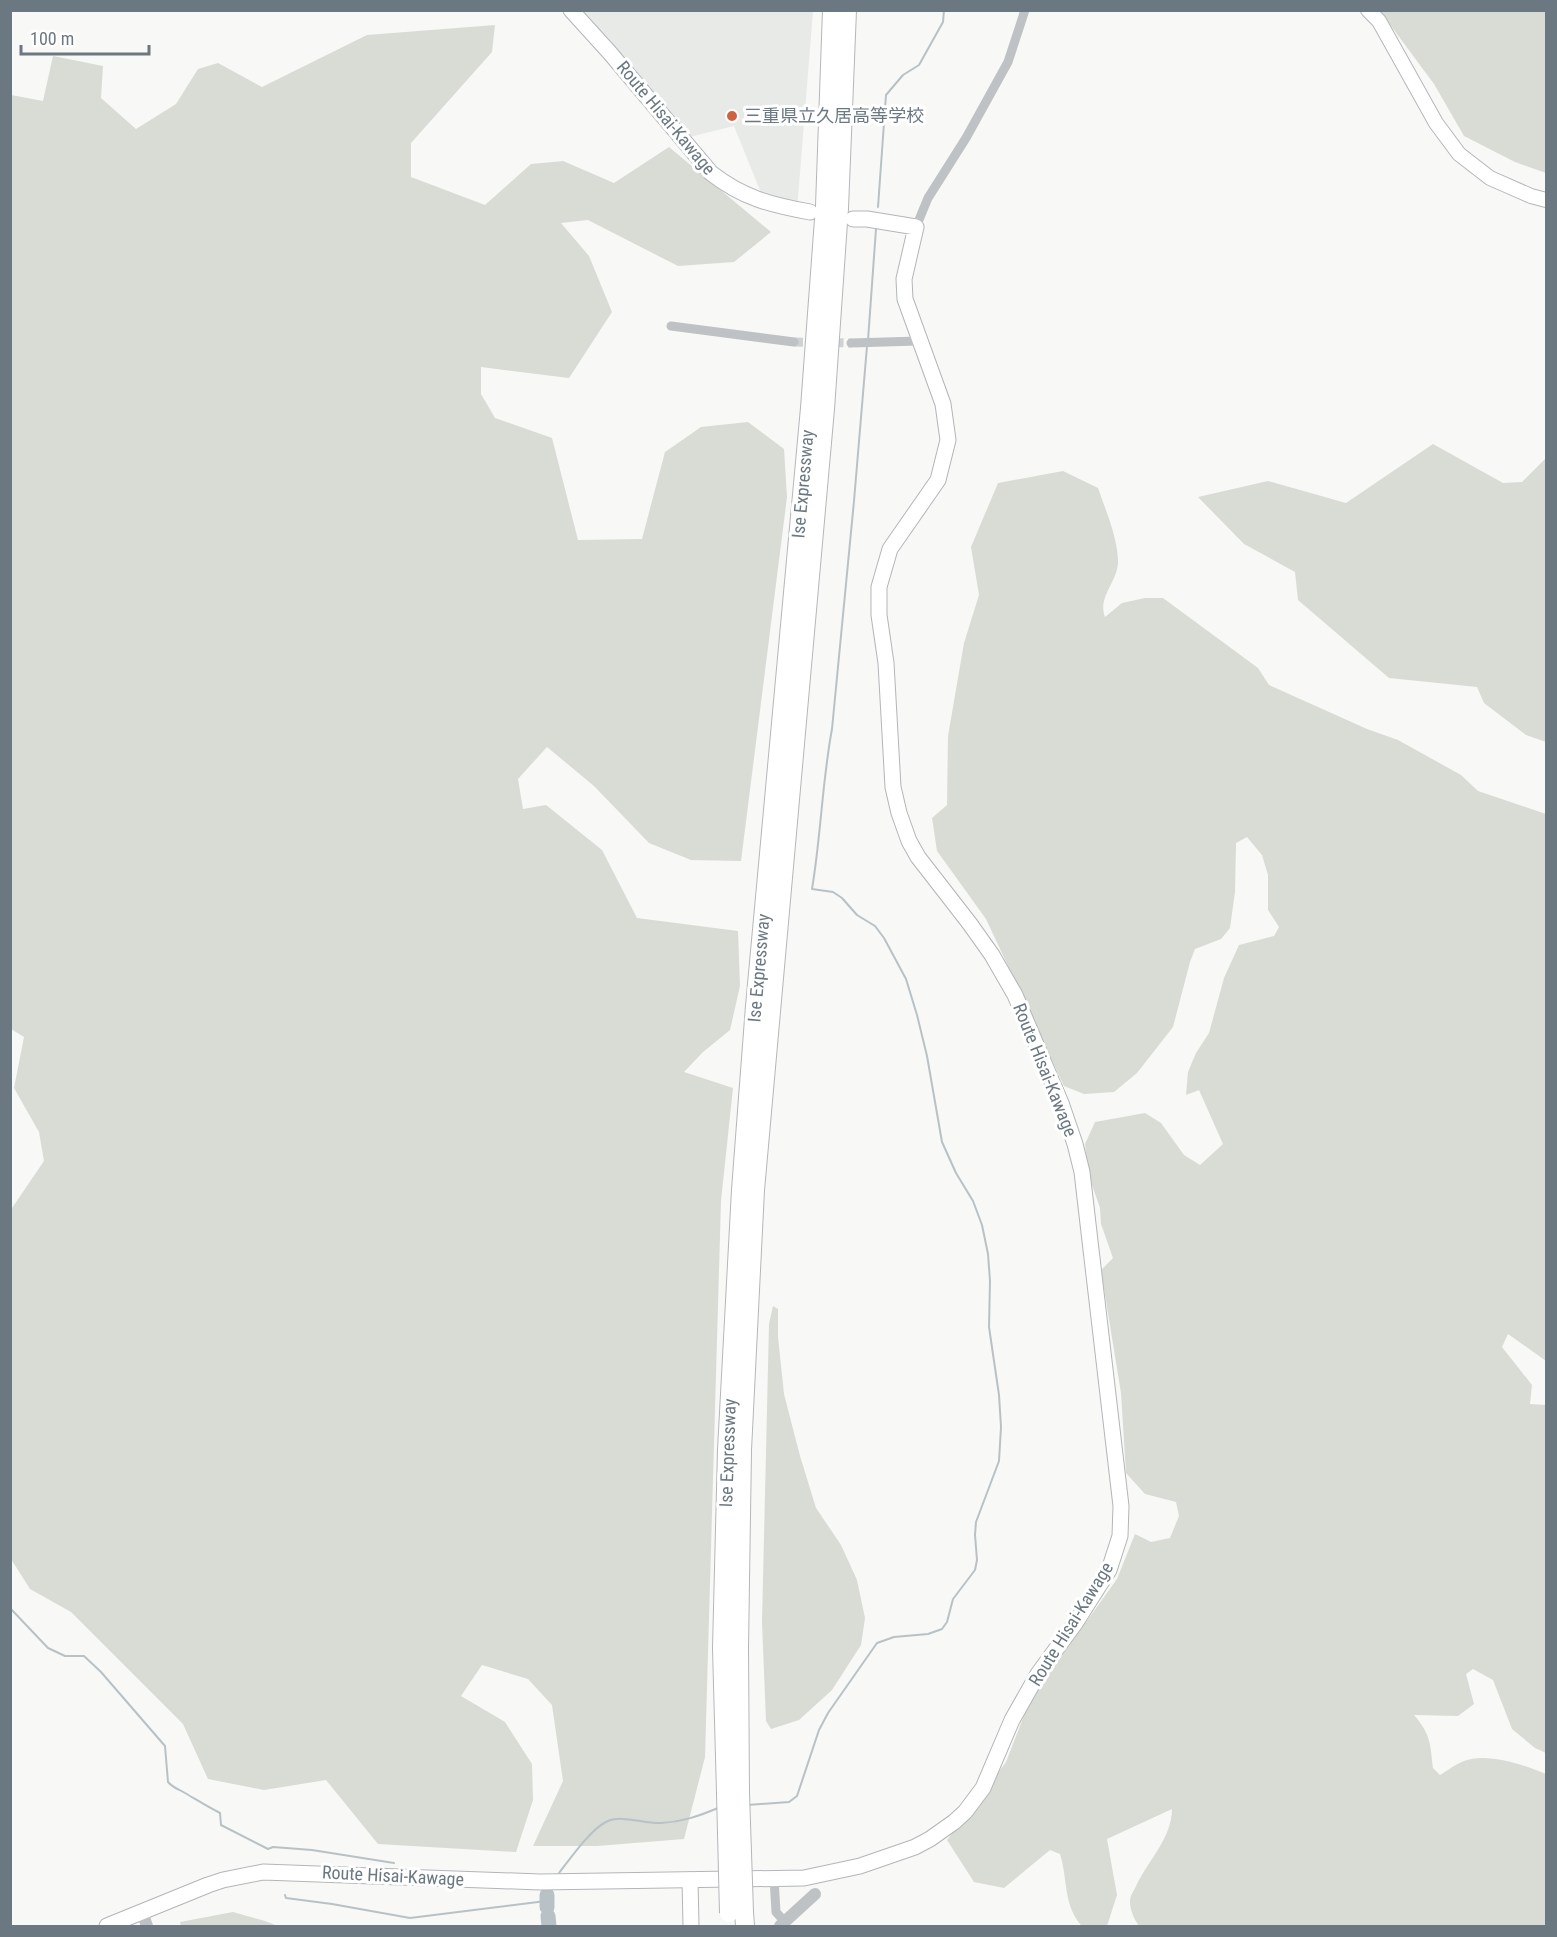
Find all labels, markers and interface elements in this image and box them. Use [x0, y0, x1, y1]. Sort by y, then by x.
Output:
scale bar [21, 18, 148, 56]
text: 100 m [30, 28, 74, 49]
street label: Route Hisai-Kawage [613, 57, 720, 179]
place label: 三重県立久居高等学校 [744, 105, 924, 126]
marker: 三重県立久居高等学校 [725, 109, 739, 123]
street label: Ise Expressway [787, 428, 818, 539]
street label: Ise Expressway [743, 912, 774, 1023]
street label: Route Hisai-Kawage [1009, 1000, 1082, 1140]
street label: Ise Expressway [715, 1398, 740, 1508]
street label: Route Hisai-Kawage [1024, 1558, 1117, 1690]
street label: Route Hisai-Kawage [322, 1861, 464, 1890]

